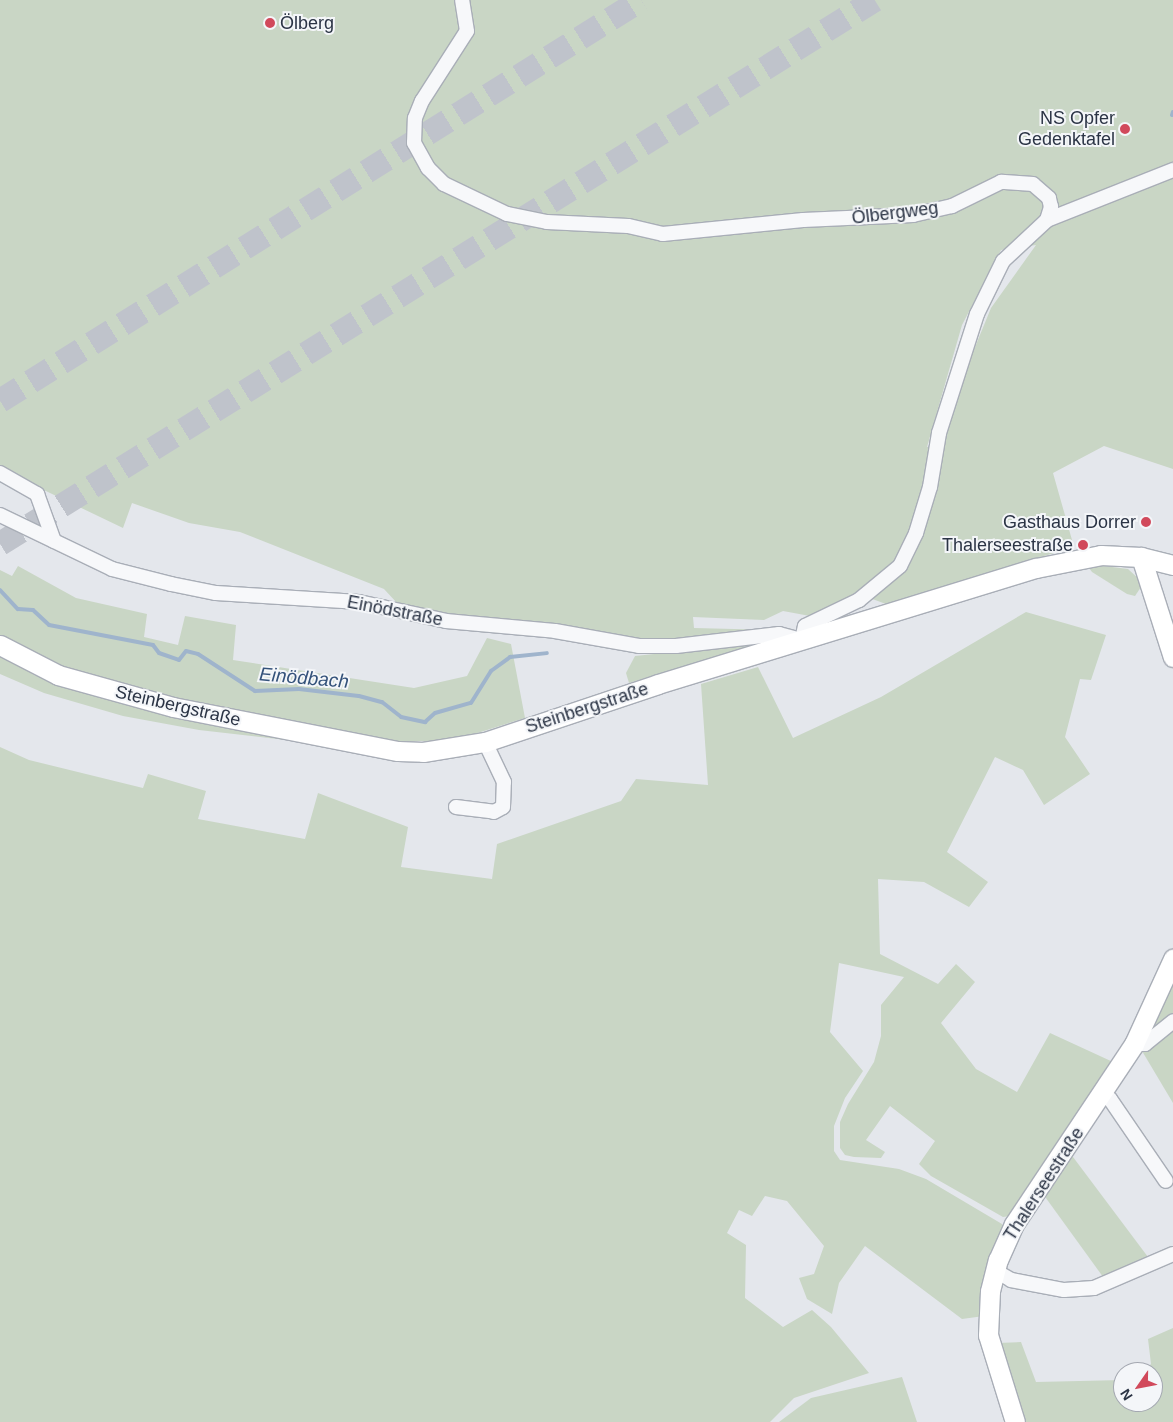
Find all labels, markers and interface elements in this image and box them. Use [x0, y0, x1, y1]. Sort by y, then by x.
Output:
place label: Ölberg [280, 12, 334, 34]
marker: Ölberg [264, 17, 276, 29]
place label: NS Opfer Gedenktafel [1018, 108, 1115, 150]
marker: NS Opfer Gedenktafel [1119, 123, 1131, 135]
street label: Ölbergweg [850, 197, 940, 229]
place label: Gasthaus Dorrer [1003, 511, 1136, 533]
marker: Gasthaus Dorrer [1140, 516, 1152, 528]
place label: Thalerseestraße [942, 534, 1073, 556]
marker: Thalerseestraße [1077, 539, 1089, 551]
street label: Einödstraße [345, 591, 445, 631]
water label: Einödbach [258, 663, 350, 693]
street label: Steinbergstraße [523, 678, 651, 738]
street label: Steinbergstraße [113, 681, 243, 731]
street label: Thalerseestraße [999, 1123, 1089, 1245]
north arrow [1113, 1362, 1163, 1412]
text: N [1117, 1386, 1136, 1403]

